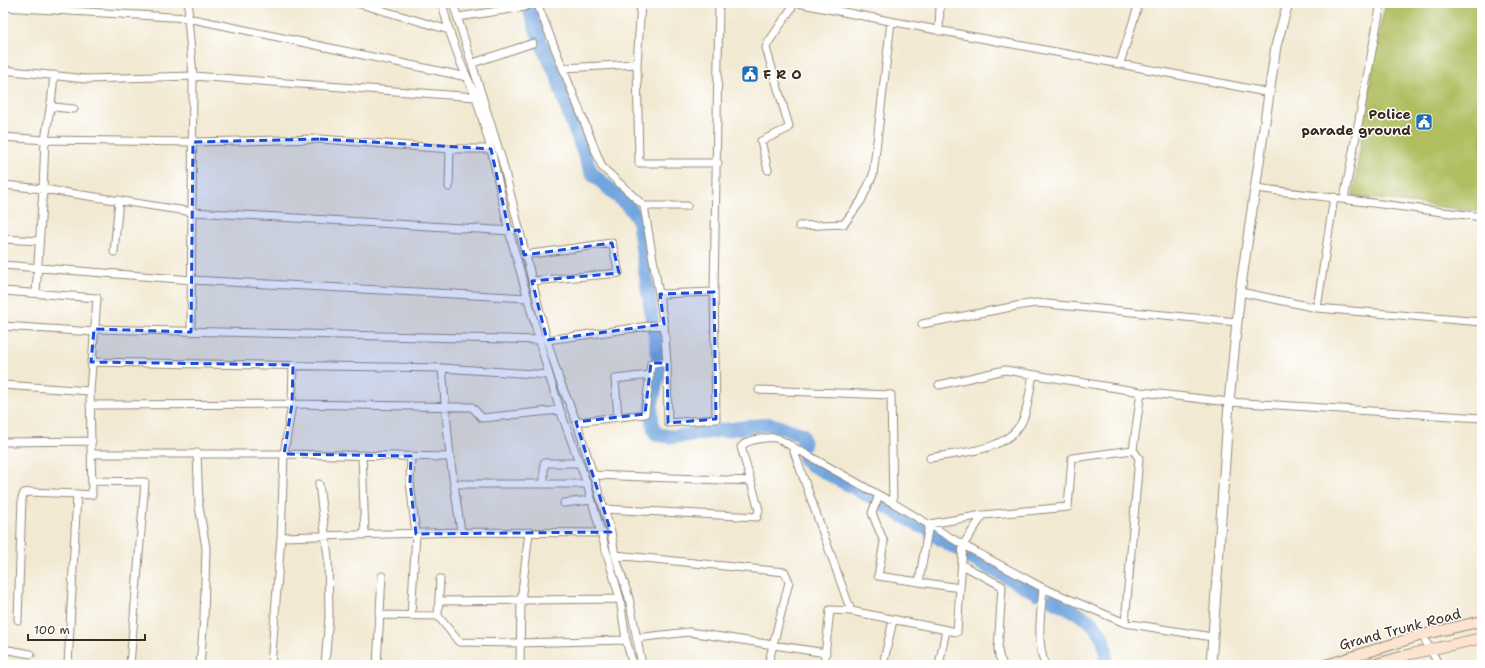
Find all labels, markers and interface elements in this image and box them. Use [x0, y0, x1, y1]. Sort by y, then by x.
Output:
public building icon: F R O [740, 64, 760, 84]
place label: F R O [763, 65, 802, 83]
place label: Police parade ground [1301, 105, 1411, 139]
public building icon: Police parade ground [1414, 112, 1434, 132]
street label: Grand Trunk Road [1337, 604, 1463, 654]
scale bar [28, 616, 145, 642]
text: 100 m [34, 622, 70, 638]

